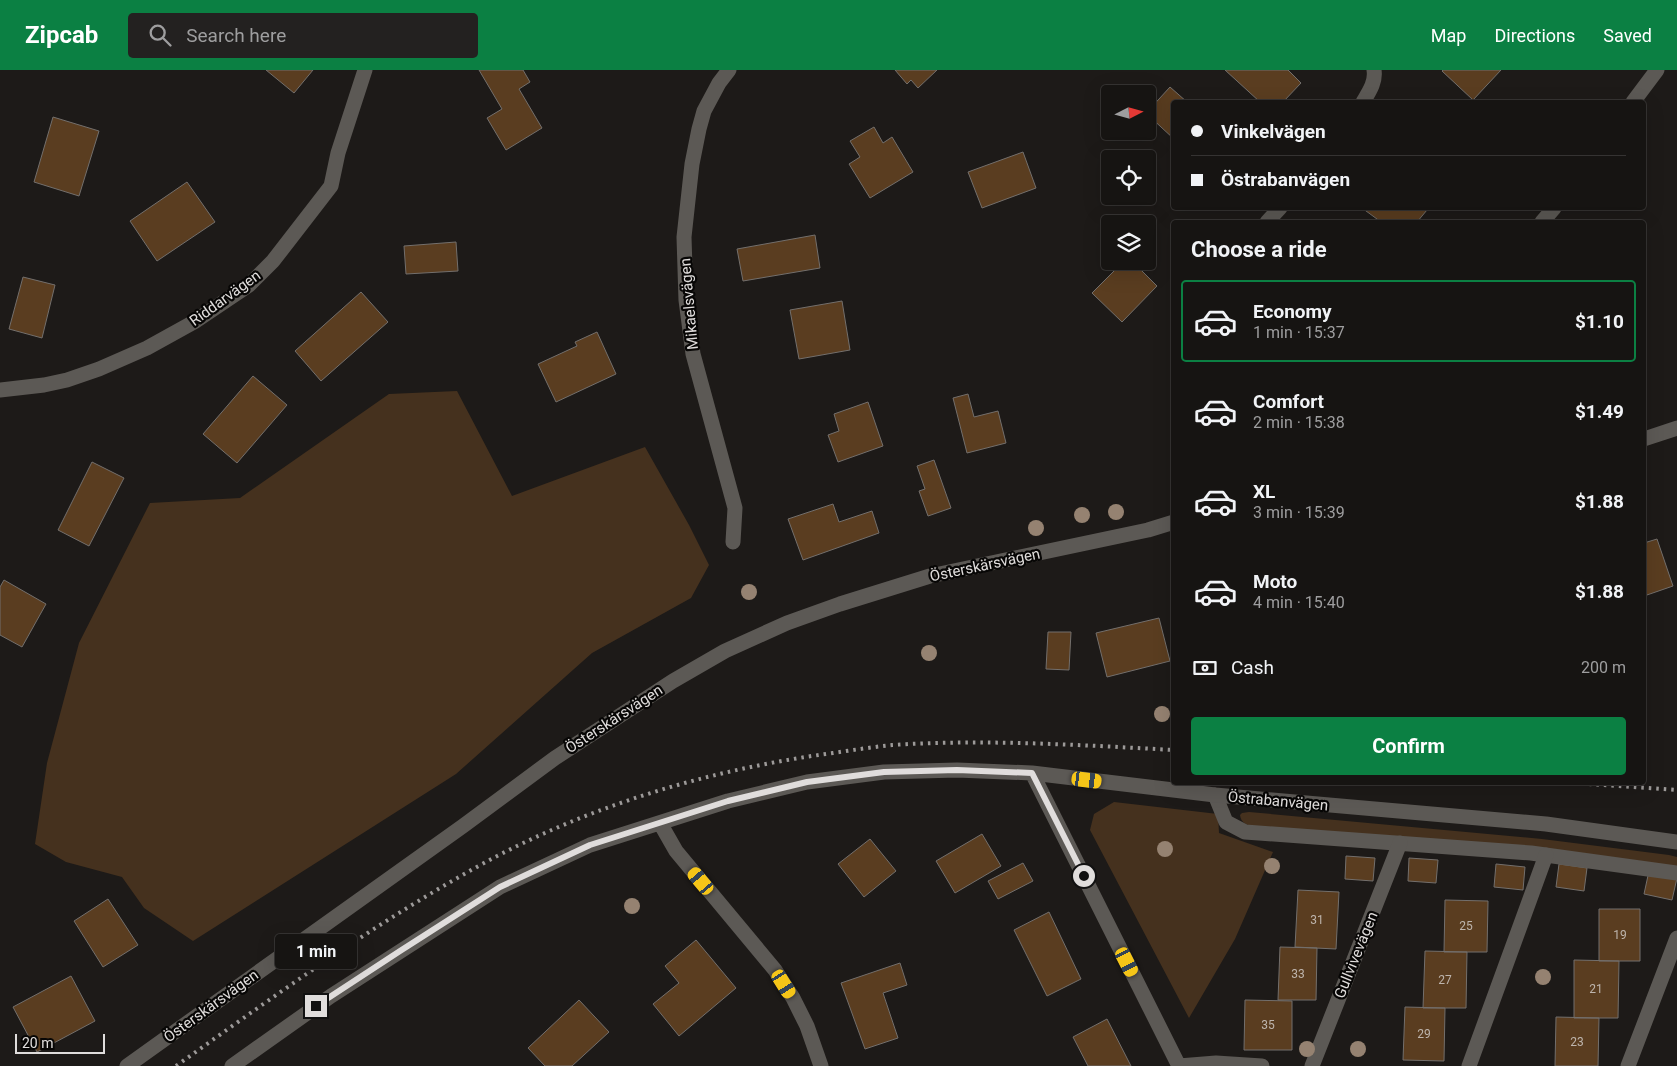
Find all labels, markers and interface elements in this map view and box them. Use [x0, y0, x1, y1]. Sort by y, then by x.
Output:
search box [128, 13, 478, 58]
text: Zipcab [25, 21, 98, 49]
icon: search [146, 21, 174, 49]
text: Search here [186, 24, 286, 47]
text: Map [1431, 25, 1466, 46]
text: Directions [1494, 25, 1575, 46]
text: Saved [1603, 25, 1652, 46]
north arrow [1101, 85, 1156, 140]
map controls [1101, 85, 1156, 270]
text: Vinkelvägen [1221, 120, 1326, 143]
button: locate [1101, 150, 1156, 205]
text: Östrabanvägen [1221, 168, 1350, 191]
button: layers [1101, 215, 1156, 270]
text: Choose a ride [1191, 237, 1327, 262]
street label: Mikaelsvägen [676, 257, 702, 351]
street label: Riddarvägen [186, 266, 264, 330]
icon: car [1193, 299, 1238, 344]
text: Economy [1253, 300, 1332, 323]
text: $1.10 [1575, 310, 1624, 333]
text: 1 min · 15:37 [1253, 323, 1345, 342]
icon: car [1193, 389, 1238, 434]
text: Comfort [1253, 390, 1324, 413]
text: $1.49 [1575, 400, 1624, 423]
text: 2 min · 15:38 [1253, 413, 1345, 432]
icon: car [1193, 479, 1238, 524]
text: XL [1253, 480, 1275, 503]
text: $1.88 [1575, 490, 1624, 513]
text: 3 min · 15:39 [1253, 503, 1345, 522]
street label: Österskärsvägen [928, 545, 1042, 585]
icon: car [1193, 569, 1238, 614]
text: Moto [1253, 570, 1297, 593]
text: $1.88 [1575, 580, 1624, 603]
text: 4 min · 15:40 [1253, 593, 1345, 612]
icon: cash [1191, 654, 1219, 682]
text: Cash [1231, 656, 1274, 679]
text: 200 m [1581, 658, 1626, 677]
street label: Österskärsvägen [562, 681, 666, 757]
button: Confirm [1191, 717, 1626, 775]
car [1071, 771, 1102, 789]
street label: Östrabanvägen [1227, 788, 1329, 814]
car [685, 865, 716, 897]
route start [1073, 865, 1095, 887]
street label: Gullvivevägen [1330, 909, 1382, 1001]
house number: 31 [1310, 913, 1324, 927]
house number: 25 [1459, 919, 1473, 933]
house number: 19 [1613, 928, 1627, 942]
callout: 1 min [275, 934, 357, 968]
text: 1 min [296, 942, 336, 961]
car [1113, 945, 1140, 979]
street label: Österskärsvägen [160, 966, 262, 1046]
car [769, 967, 798, 1001]
house number: 33 [1291, 967, 1305, 981]
house number: 27 [1438, 973, 1452, 987]
house number: 21 [1589, 982, 1603, 996]
route end [305, 995, 327, 1017]
house number: 35 [1261, 1018, 1275, 1032]
house number: 29 [1417, 1027, 1431, 1041]
scale bar [15, 1031, 105, 1054]
text: 20 m [22, 1035, 54, 1051]
house number: 23 [1570, 1035, 1584, 1049]

